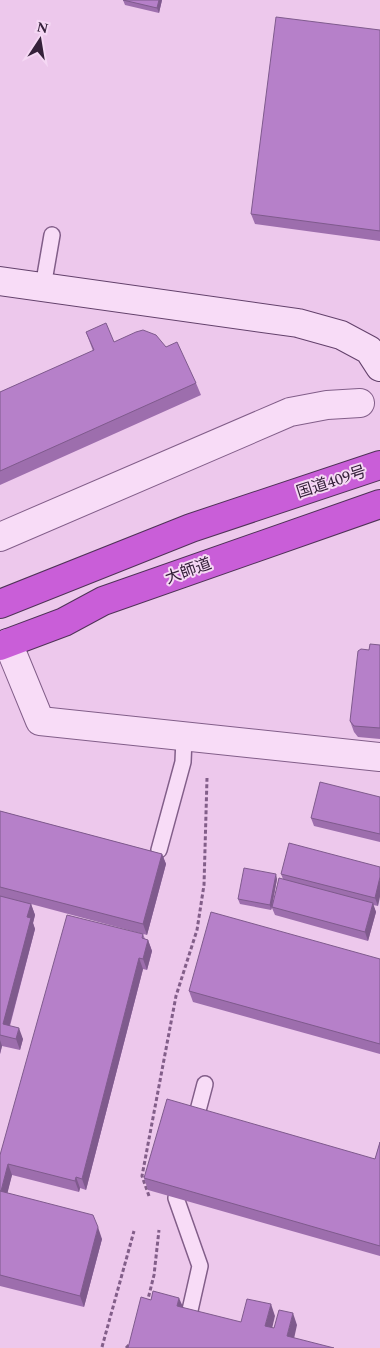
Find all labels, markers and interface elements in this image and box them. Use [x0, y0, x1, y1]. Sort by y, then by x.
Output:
north arrow [15, 15, 65, 65]
text: N [35, 16, 50, 39]
street label: 国道409号 [293, 459, 369, 504]
street label: 大師道 [162, 551, 215, 590]

